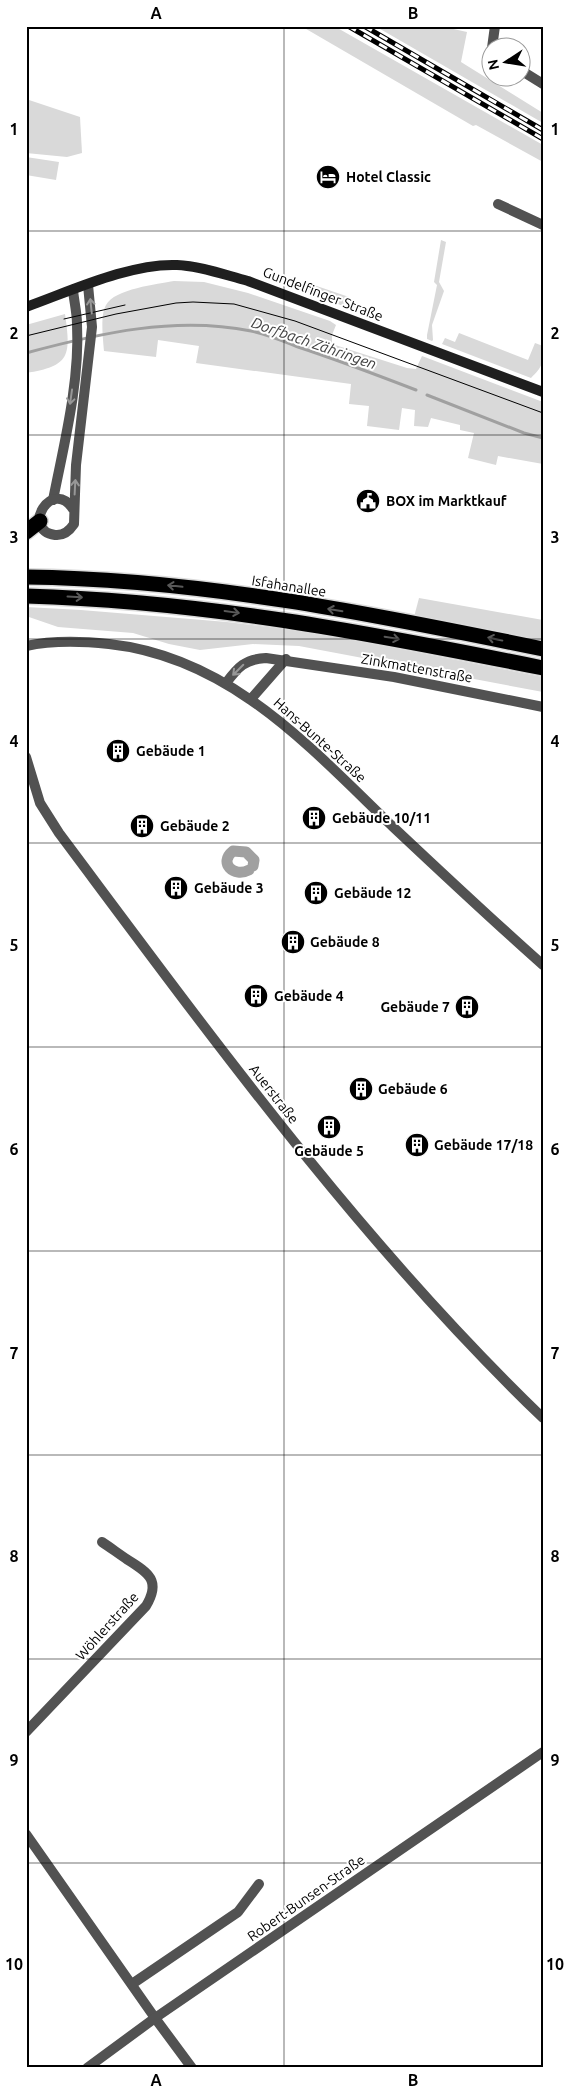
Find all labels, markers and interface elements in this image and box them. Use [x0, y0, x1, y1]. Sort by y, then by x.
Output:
text: A [150, 4, 162, 22]
text: B [408, 4, 418, 22]
north arrow [482, 38, 532, 88]
text: N [484, 58, 502, 71]
text: 1 [9, 120, 19, 138]
text: 1 [550, 120, 560, 138]
hotel icon: Hotel Classic [315, 164, 341, 190]
place label: Hotel Classic [346, 169, 431, 185]
street label: Gundelfinger Straße [261, 264, 385, 324]
one-way arrow [86, 298, 95, 314]
water label: Dorfbach Zähringen [249, 314, 379, 372]
text: 2 [9, 324, 19, 342]
text: 2 [550, 324, 560, 342]
one-way arrow [66, 389, 76, 405]
one-way arrow [70, 479, 79, 495]
public building icon: BOX im Marktkauf [355, 488, 381, 514]
place label: BOX im Marktkauf [386, 493, 507, 509]
text: 3 [9, 528, 19, 546]
text: 3 [550, 528, 560, 546]
street label: Isfahanallee [251, 572, 327, 600]
one-way arrow [167, 581, 183, 591]
one-way arrow [67, 593, 83, 602]
one-way arrow [328, 604, 344, 614]
one-way arrow [223, 607, 239, 617]
one-way arrow [384, 633, 400, 643]
one-way arrow [487, 634, 503, 644]
street label: Zinkmattenstraße [360, 650, 474, 686]
one-way arrow [231, 664, 244, 676]
street label: Hans-Bunte-Straße [271, 694, 369, 786]
text: 4 [9, 732, 19, 750]
text: 4 [550, 732, 560, 750]
building icon: Gebäude 1 [105, 738, 131, 764]
place label: Gebäude 1 [136, 743, 206, 759]
building icon: Gebäude 10/11 [301, 805, 327, 831]
place label: Gebäude 10/11 [332, 810, 431, 826]
building icon: Gebäude 2 [129, 813, 155, 839]
place label: Gebäude 2 [160, 818, 230, 834]
building icon: Gebäude 3 [163, 875, 189, 901]
place label: Gebäude 3 [194, 880, 264, 896]
building icon: Gebäude 12 [303, 880, 329, 906]
place label: Gebäude 12 [334, 885, 412, 901]
building icon: Gebäude 8 [280, 929, 306, 955]
place label: Gebäude 8 [310, 934, 380, 950]
text: 5 [9, 936, 19, 954]
text: 5 [550, 936, 560, 954]
building icon: Gebäude 4 [243, 983, 269, 1009]
place label: Gebäude 4 [274, 988, 344, 1004]
building icon: Gebäude 7 [454, 994, 480, 1020]
place label: Gebäude 7 [380, 999, 450, 1015]
street label: Auerstraße [246, 1061, 302, 1127]
building icon: Gebäude 6 [348, 1076, 374, 1102]
place label: Gebäude 6 [378, 1081, 448, 1097]
building icon: Gebäude 5 [316, 1114, 342, 1140]
building icon: Gebäude 17/18 [404, 1132, 430, 1158]
place label: Gebäude 17/18 [434, 1137, 533, 1153]
text: 6 [9, 1140, 19, 1158]
text: 6 [550, 1140, 560, 1158]
place label: Gebäude 5 [294, 1143, 364, 1159]
text: 7 [9, 1344, 19, 1362]
text: 7 [550, 1344, 560, 1362]
text: 8 [9, 1547, 19, 1565]
text: 8 [550, 1547, 560, 1565]
street label: Wöhlerstraße [72, 1589, 142, 1663]
text: 9 [9, 1751, 19, 1769]
text: 9 [550, 1751, 560, 1769]
street label: Robert-Bunsen-Straße [244, 1851, 368, 1945]
text: 10 [5, 1955, 23, 1973]
text: 10 [546, 1955, 564, 1973]
text: A [150, 2071, 162, 2089]
text: B [408, 2071, 418, 2089]

